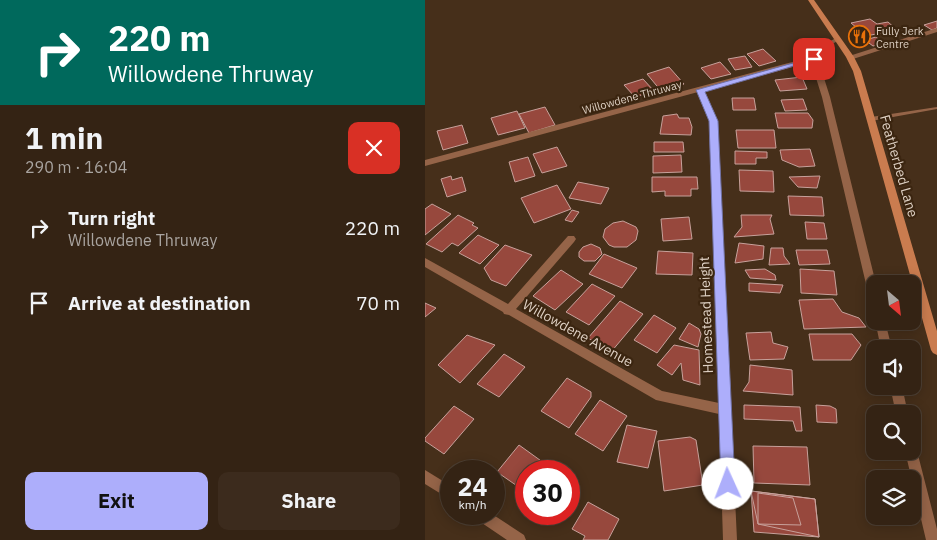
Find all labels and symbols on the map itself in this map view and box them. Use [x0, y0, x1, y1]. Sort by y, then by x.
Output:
place label: Fully Jerk Centre [876, 24, 924, 51]
restaurant icon: Fully Jerk Centre [848, 25, 872, 49]
pin [793, 38, 835, 80]
street label: Willowdene Thruway [581, 77, 684, 117]
street label: Featherbed Lane [876, 113, 922, 220]
street label: Homestead Height [695, 256, 717, 374]
north arrow [866, 275, 921, 330]
street label: Willowdene Avenue [520, 295, 637, 371]
position arrow [701, 457, 753, 509]
speed limit sign: 30 [515, 460, 580, 525]

